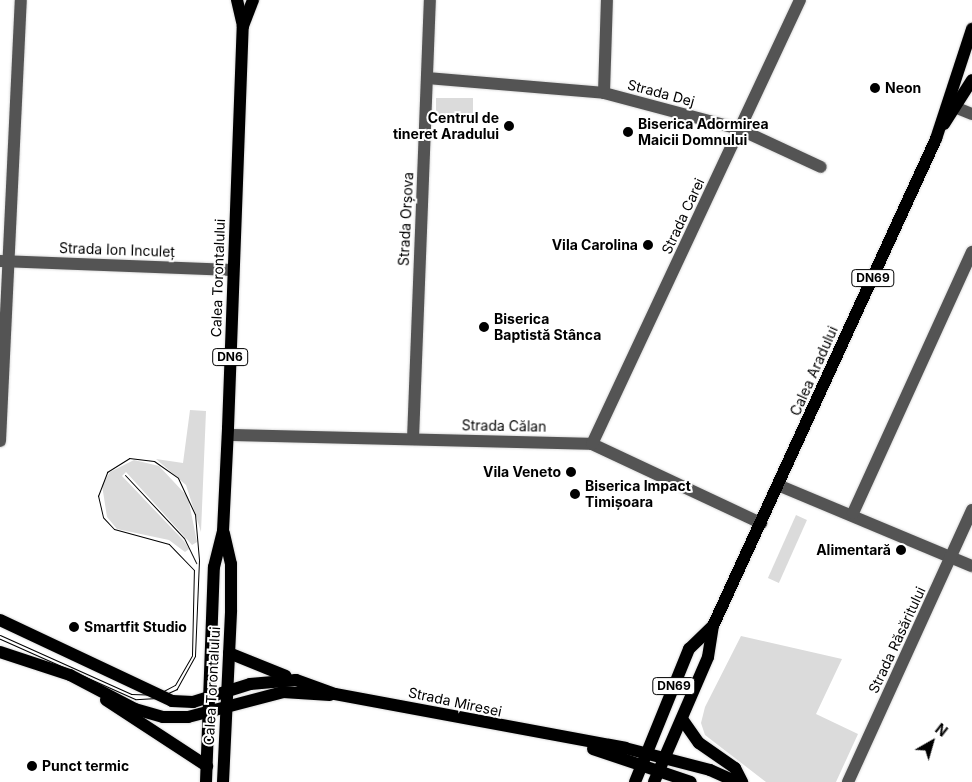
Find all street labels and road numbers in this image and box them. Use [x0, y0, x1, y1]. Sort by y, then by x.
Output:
street label: Strada Dej [626, 76, 696, 110]
street label: Strada Orșova [395, 172, 417, 266]
street label: Strada Carei [658, 175, 708, 257]
street label: Calea Torontalului [208, 218, 228, 338]
street label: Strada Ion Inculeț [59, 240, 175, 260]
road number: DN69 [850, 268, 896, 288]
street label: Calea Aradului [787, 324, 841, 418]
road number: DN6 [211, 348, 249, 367]
street label: Strada Călan [462, 417, 546, 435]
street label: Strada Răsăritului [865, 584, 929, 696]
street label: Calea Torontalului [201, 626, 223, 746]
road number: DN69 [652, 676, 696, 696]
street label: Strada Miresei [407, 684, 503, 720]

